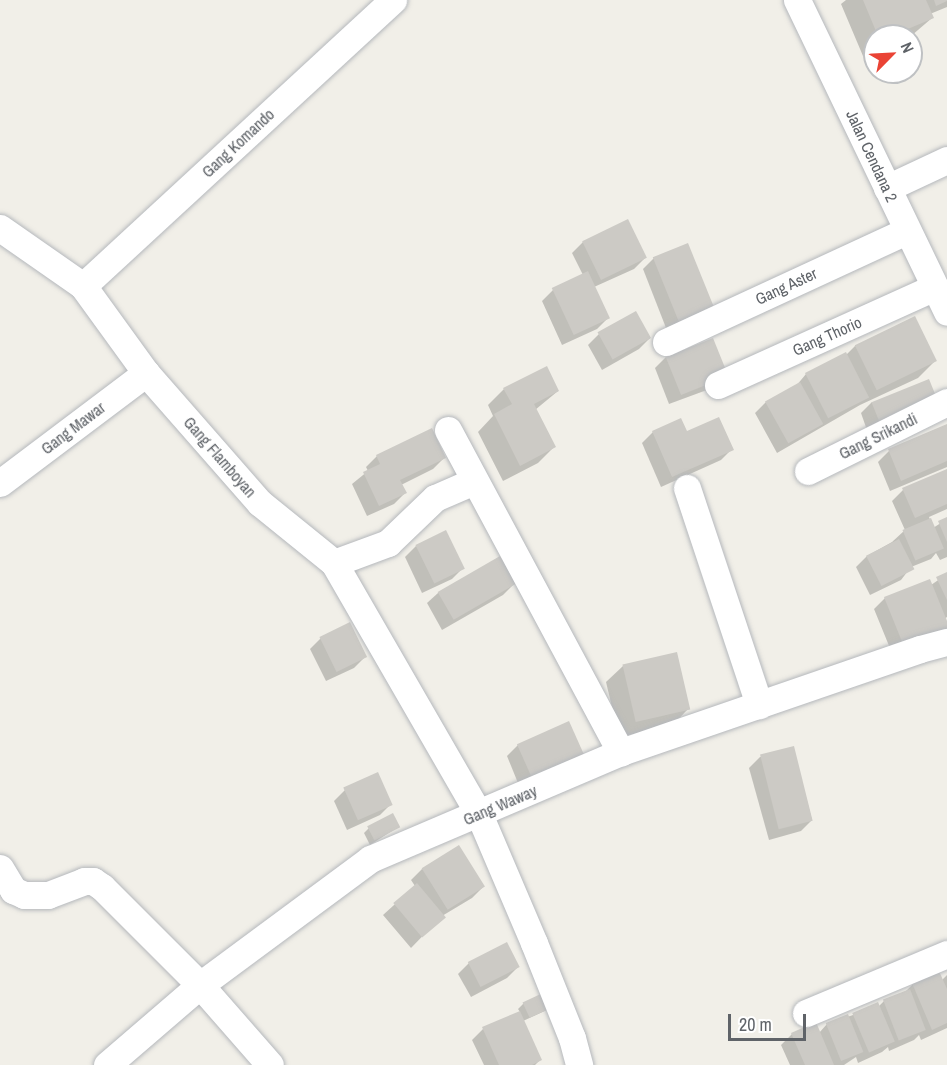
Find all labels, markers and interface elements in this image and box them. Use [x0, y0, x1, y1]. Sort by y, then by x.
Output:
north arrow [863, 24, 923, 84]
text: N [896, 39, 920, 56]
street label: Gang Komando [198, 105, 278, 181]
street label: Jalan Cendana 2 [842, 107, 902, 205]
street label: Gang Aster [752, 263, 820, 309]
street label: Gang Thorio [789, 312, 865, 360]
street label: Gang Mawar [37, 398, 109, 458]
street label: Gang Srikandi [836, 409, 920, 463]
street label: Gang Flamboyan [180, 413, 260, 501]
street label: Gang Waway [460, 781, 540, 829]
scale bar [731, 1002, 809, 1040]
text: 20 m [739, 1012, 772, 1037]

